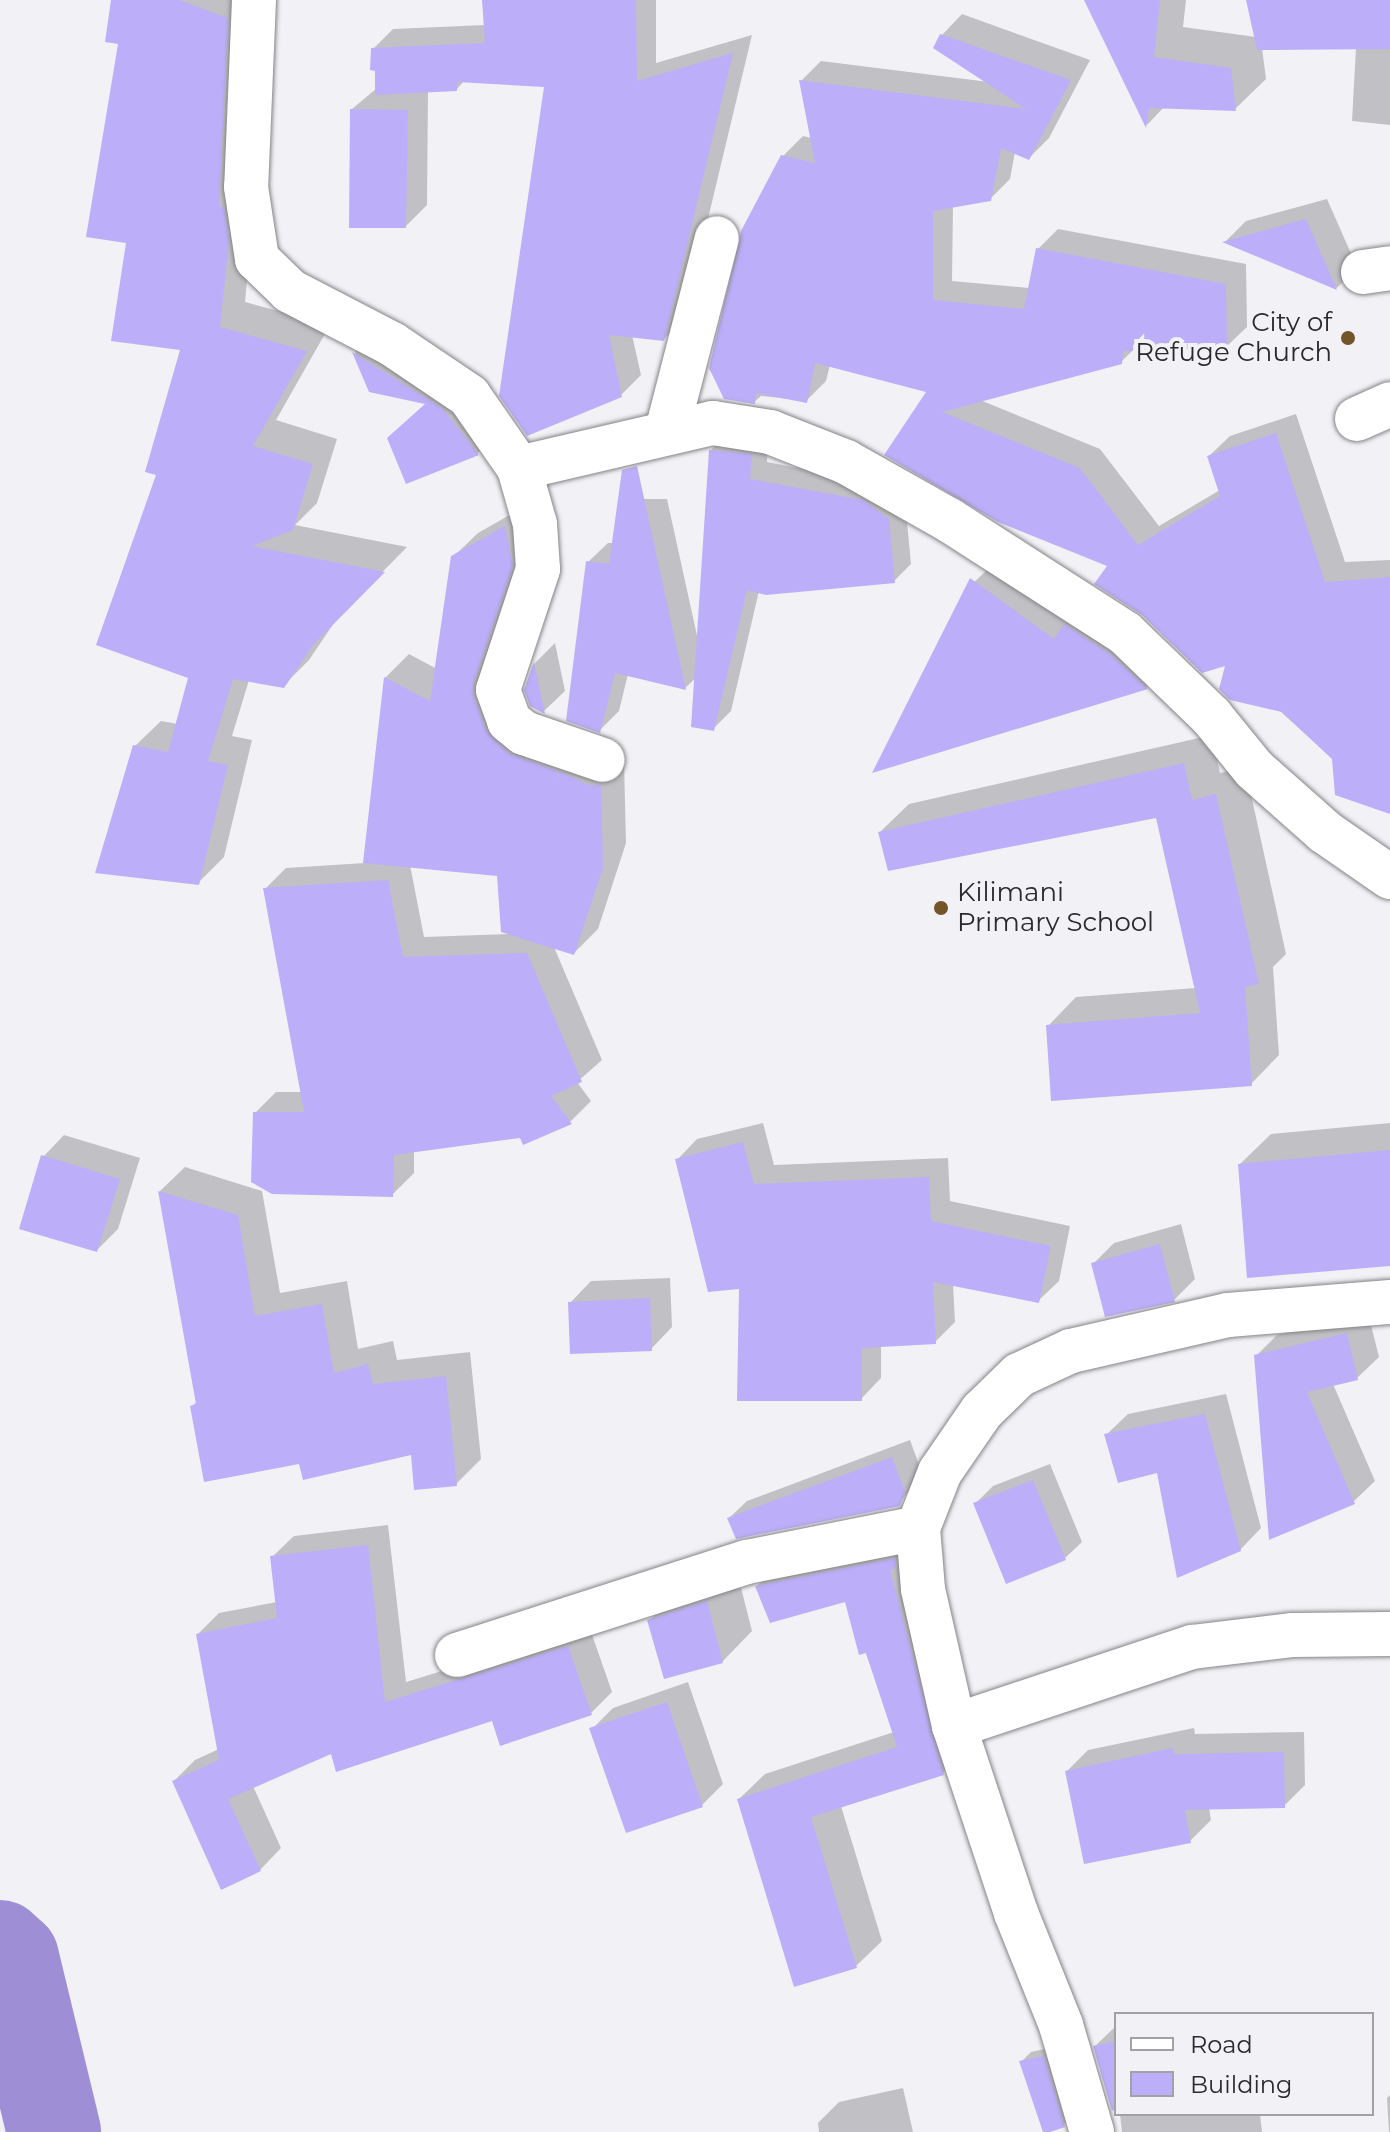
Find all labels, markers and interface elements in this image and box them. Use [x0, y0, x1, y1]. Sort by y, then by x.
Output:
place label: City of Refuge Church [1135, 307, 1332, 368]
marker: City of Refuge Church [1339, 329, 1357, 347]
place label: Kilimani Primary School [957, 877, 1154, 938]
marker: Kilimani Primary School [932, 899, 950, 917]
legend [1114, 2012, 1374, 2116]
text: Road [1190, 2030, 1253, 2059]
text: Building [1190, 2070, 1293, 2099]

